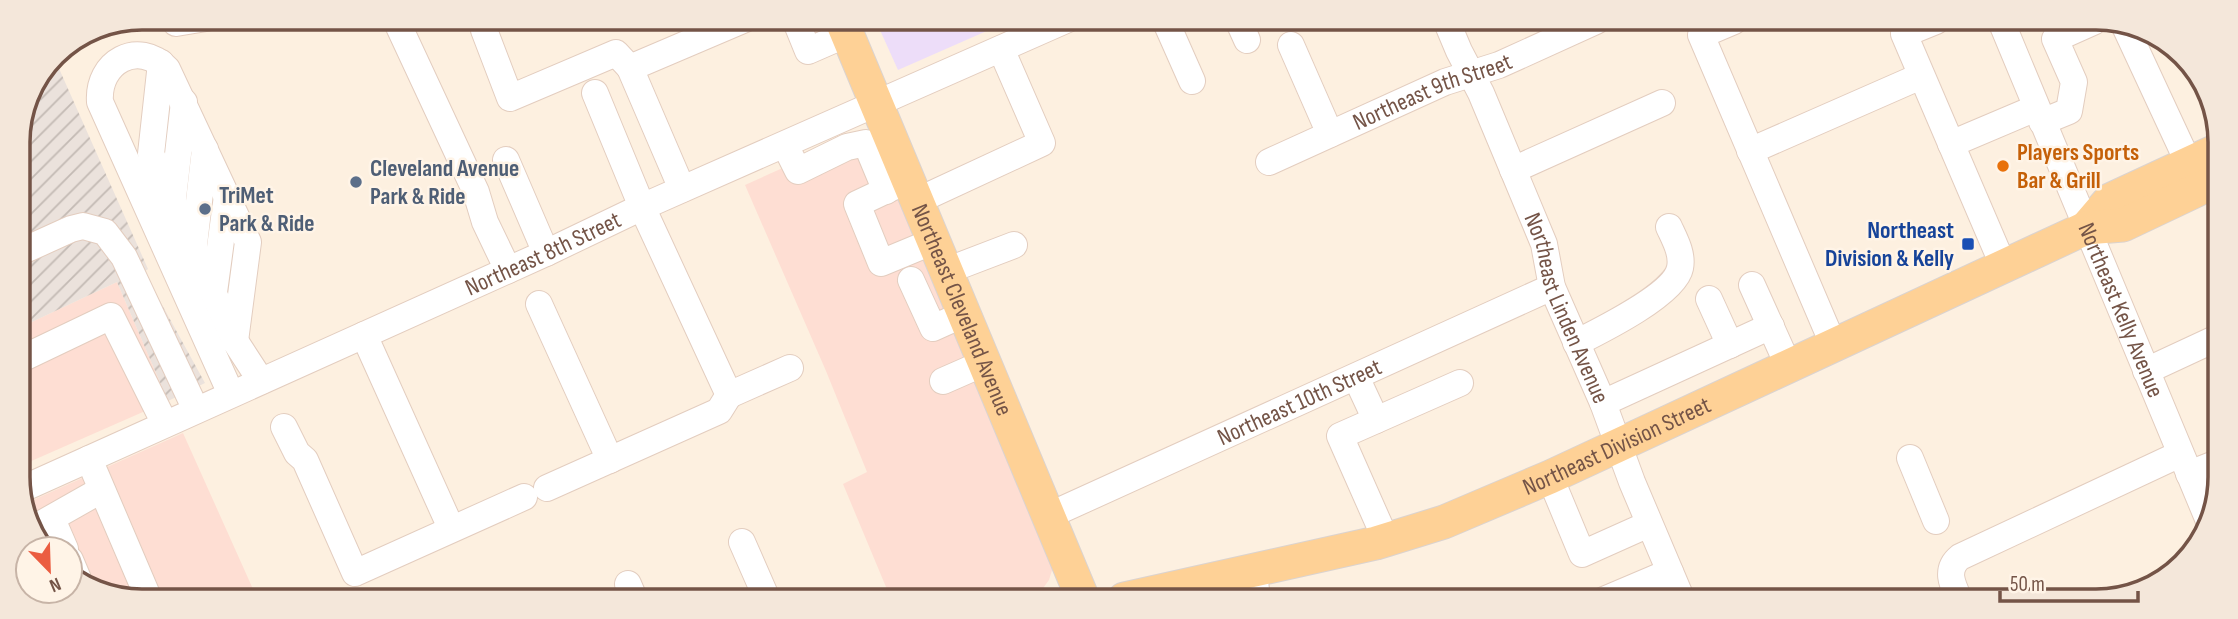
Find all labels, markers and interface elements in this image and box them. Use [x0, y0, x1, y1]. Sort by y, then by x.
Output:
street label: Northeast 9th Street [1348, 47, 1516, 136]
place label: Players Sports Bar & Grill [2017, 138, 2139, 195]
place label: Cleveland Avenue Park & Ride [370, 154, 519, 211]
marker: Players Sports Bar & Grill [1995, 158, 2011, 174]
marker: Cleveland Avenue Park & Ride [348, 174, 364, 190]
place label: TriMet Park & Ride [219, 181, 315, 238]
street label: Northeast Cleveland Avenue [905, 200, 1019, 420]
marker: TriMet Park & Ride [197, 201, 213, 217]
street label: Northeast 8th Street [461, 205, 626, 302]
street label: Northeast Linden Avenue [1518, 208, 1616, 408]
place label: Northeast Division & Kelly [1825, 216, 1954, 273]
street label: Northeast Kelly Avenue [2072, 218, 2170, 402]
marker: Northeast Division & Kelly [1960, 236, 1976, 252]
street label: Northeast 10th Street [1213, 352, 1386, 452]
street label: Northeast Division Street [1518, 390, 1715, 501]
north arrow [14, 535, 84, 605]
scale bar [2000, 560, 2138, 604]
text: N [46, 572, 64, 597]
text: 50 m [2010, 572, 2045, 597]

